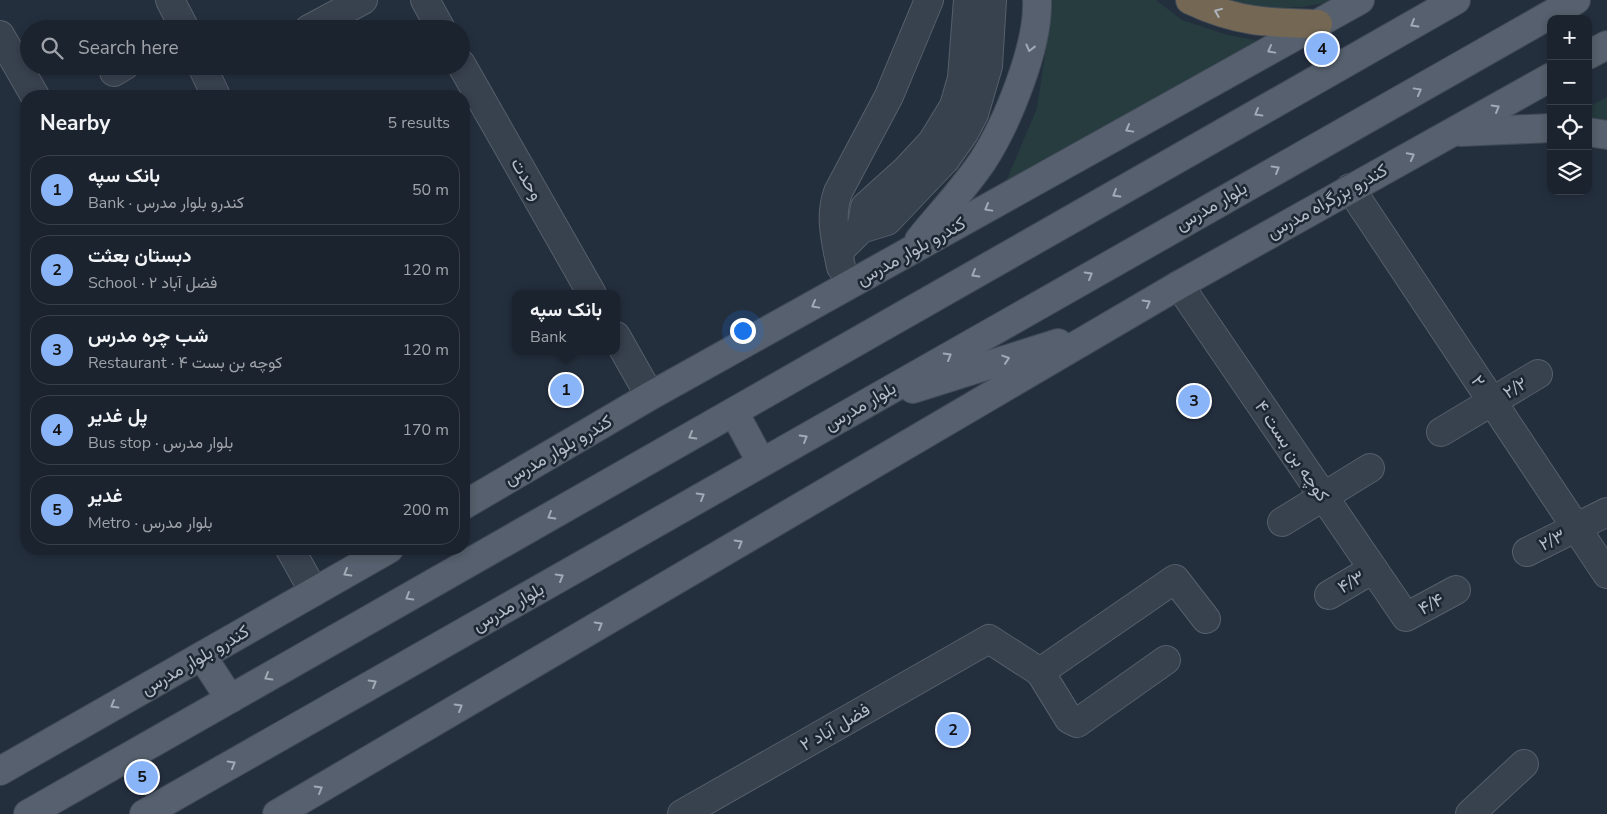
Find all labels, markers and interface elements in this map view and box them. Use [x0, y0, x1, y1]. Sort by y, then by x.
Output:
one-way arrow [1214, 8, 1223, 19]
map controls [1547, 15, 1592, 195]
button: + [1547, 15, 1592, 60]
one-way arrow [1410, 18, 1419, 28]
search box [20, 20, 470, 75]
pin: 4 [1306, 30, 1338, 68]
icon: search [38, 34, 66, 62]
text: Search here [78, 35, 179, 61]
one-way arrow [1268, 43, 1277, 53]
one-way arrow [1025, 44, 1036, 52]
button: − [1547, 60, 1592, 105]
one-way arrow [1412, 87, 1421, 97]
one-way arrow [1491, 105, 1500, 115]
button: locate [1547, 105, 1592, 150]
one-way arrow [1254, 107, 1263, 117]
text: Nearby [40, 109, 110, 137]
text: 5 results [388, 112, 450, 134]
one-way arrow [1126, 123, 1135, 133]
button: layers [1547, 150, 1592, 195]
one-way arrow [1405, 152, 1414, 162]
street label: وحدت [505, 153, 549, 205]
street label: کندرو بزرگراه مدرس [1262, 158, 1392, 244]
text: بانک سپه [88, 163, 160, 189]
one-way arrow [1270, 165, 1279, 175]
street label: بلوار مدرس [1171, 176, 1251, 236]
text: 1 [52, 179, 62, 201]
text: 50 m [412, 179, 449, 201]
one-way arrow [1113, 188, 1122, 198]
text: Bank · کندرو بلوار مدرس [88, 192, 244, 214]
one-way arrow [984, 202, 993, 212]
street label: کندرو بلوار مدرس [852, 211, 970, 291]
text: دبستان بعثت [88, 243, 191, 269]
text: 2 [52, 259, 62, 281]
text: 120 m [402, 259, 449, 281]
one-way arrow [972, 268, 981, 278]
text: School · فضل آباد ۲ [88, 272, 217, 294]
one-way arrow [1083, 272, 1092, 282]
popup [512, 290, 620, 355]
text: بانک سپه [530, 297, 602, 323]
one-way arrow [812, 298, 821, 308]
one-way arrow [1141, 300, 1150, 310]
your location [730, 318, 756, 344]
text: شب چره مدرس [88, 323, 208, 349]
text: Bank [530, 326, 566, 348]
text: 3 [52, 339, 62, 361]
text: 120 m [402, 339, 449, 361]
text: Restaurant · کوچه بن بست ۴ [88, 352, 282, 374]
one-way arrow [942, 352, 951, 362]
one-way arrow [1001, 355, 1010, 365]
street label: ۲ [1465, 370, 1491, 392]
pin: 1 [550, 371, 582, 409]
street label: ۲/۲ [1499, 372, 1531, 404]
street label: بلوار مدرس [820, 376, 900, 436]
pin: 3 [1178, 382, 1210, 420]
street label: کوچه بن بست ۴ [1249, 396, 1335, 506]
text: پل غدیر [88, 403, 148, 429]
street label: کندرو بلوار مدرس [499, 409, 617, 491]
text: 4 [52, 419, 62, 441]
text: 170 m [402, 419, 449, 441]
one-way arrow [688, 430, 697, 440]
text: Bus stop · بلوار مدرس [88, 432, 233, 454]
one-way arrow [798, 434, 807, 444]
text: غدیر [88, 483, 123, 509]
one-way arrow [696, 493, 705, 503]
text: 5 [52, 499, 62, 521]
text: 200 m [402, 499, 449, 521]
one-way arrow [547, 510, 556, 520]
text: Metro · بلوار مدرس [88, 512, 213, 534]
street label: ۲/۳ [1535, 523, 1569, 557]
one-way arrow [734, 539, 743, 549]
street label: ۴/۳ [1333, 565, 1369, 599]
one-way arrow [343, 567, 352, 577]
one-way arrow [555, 573, 564, 583]
street label: بلوار مدرس [468, 577, 548, 637]
street label: ۴/۴ [1414, 587, 1448, 621]
one-way arrow [406, 591, 415, 601]
street label: کندرو بلوار مدرس [136, 619, 254, 701]
one-way arrow [594, 621, 603, 631]
one-way arrow [265, 671, 274, 681]
one-way arrow [368, 680, 377, 690]
street label: فضل آباد ۲ [796, 697, 874, 757]
one-way arrow [111, 699, 120, 709]
one-way arrow [454, 703, 463, 713]
pin: 2 [937, 711, 969, 749]
pin: 5 [126, 758, 158, 796]
one-way arrow [227, 760, 236, 770]
one-way arrow [314, 786, 323, 796]

